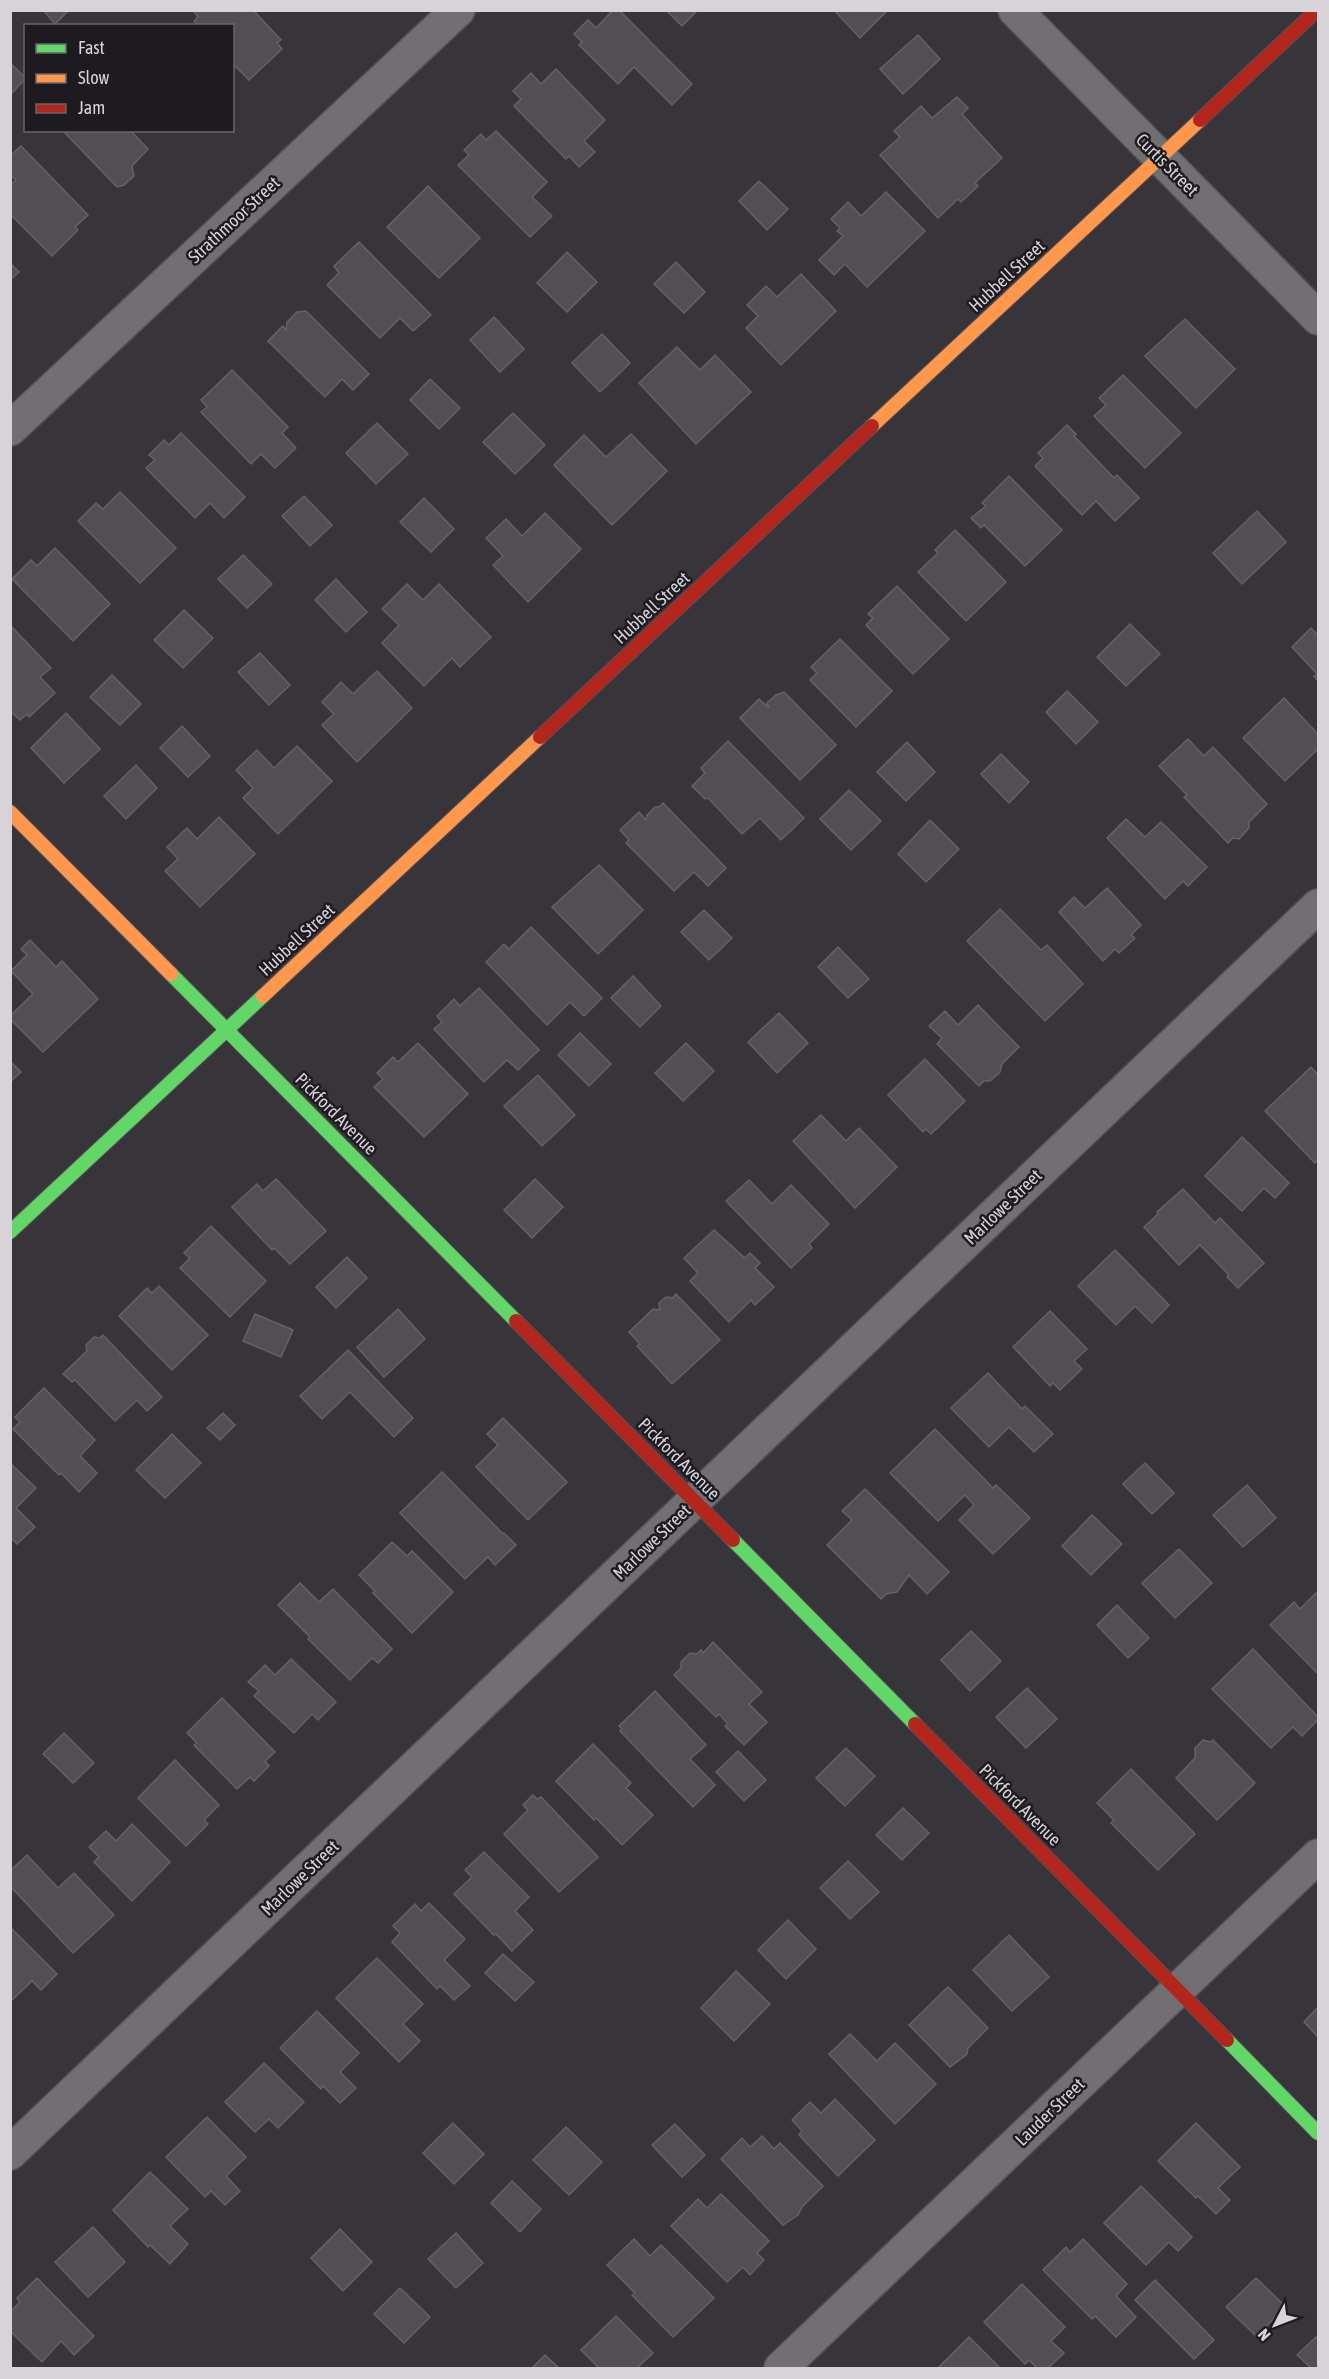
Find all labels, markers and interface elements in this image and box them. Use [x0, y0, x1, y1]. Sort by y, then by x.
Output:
legend [24, 24, 234, 132]
text: Fast [78, 37, 105, 58]
text: Slow [78, 67, 109, 88]
text: Jam [78, 97, 105, 118]
street label: Curtis Street [1132, 129, 1203, 200]
street label: Strathmoor Street [184, 172, 284, 267]
street label: Hubbell Street [964, 235, 1049, 316]
street label: Hubbell Street [609, 567, 694, 648]
street label: Hubbell Street [254, 899, 339, 980]
street label: Pickford Avenue [291, 1068, 382, 1159]
street label: Marlowe Street [960, 1165, 1046, 1249]
street label: Pickford Avenue [634, 1413, 725, 1504]
street label: Marlowe Street [609, 1500, 695, 1584]
street label: Pickford Avenue [975, 1759, 1066, 1850]
street label: Marlowe Street [257, 1836, 343, 1920]
street label: Lauder Street [1011, 2074, 1089, 2150]
north arrow [1245, 2295, 1305, 2355]
text: N [1254, 2326, 1274, 2345]

